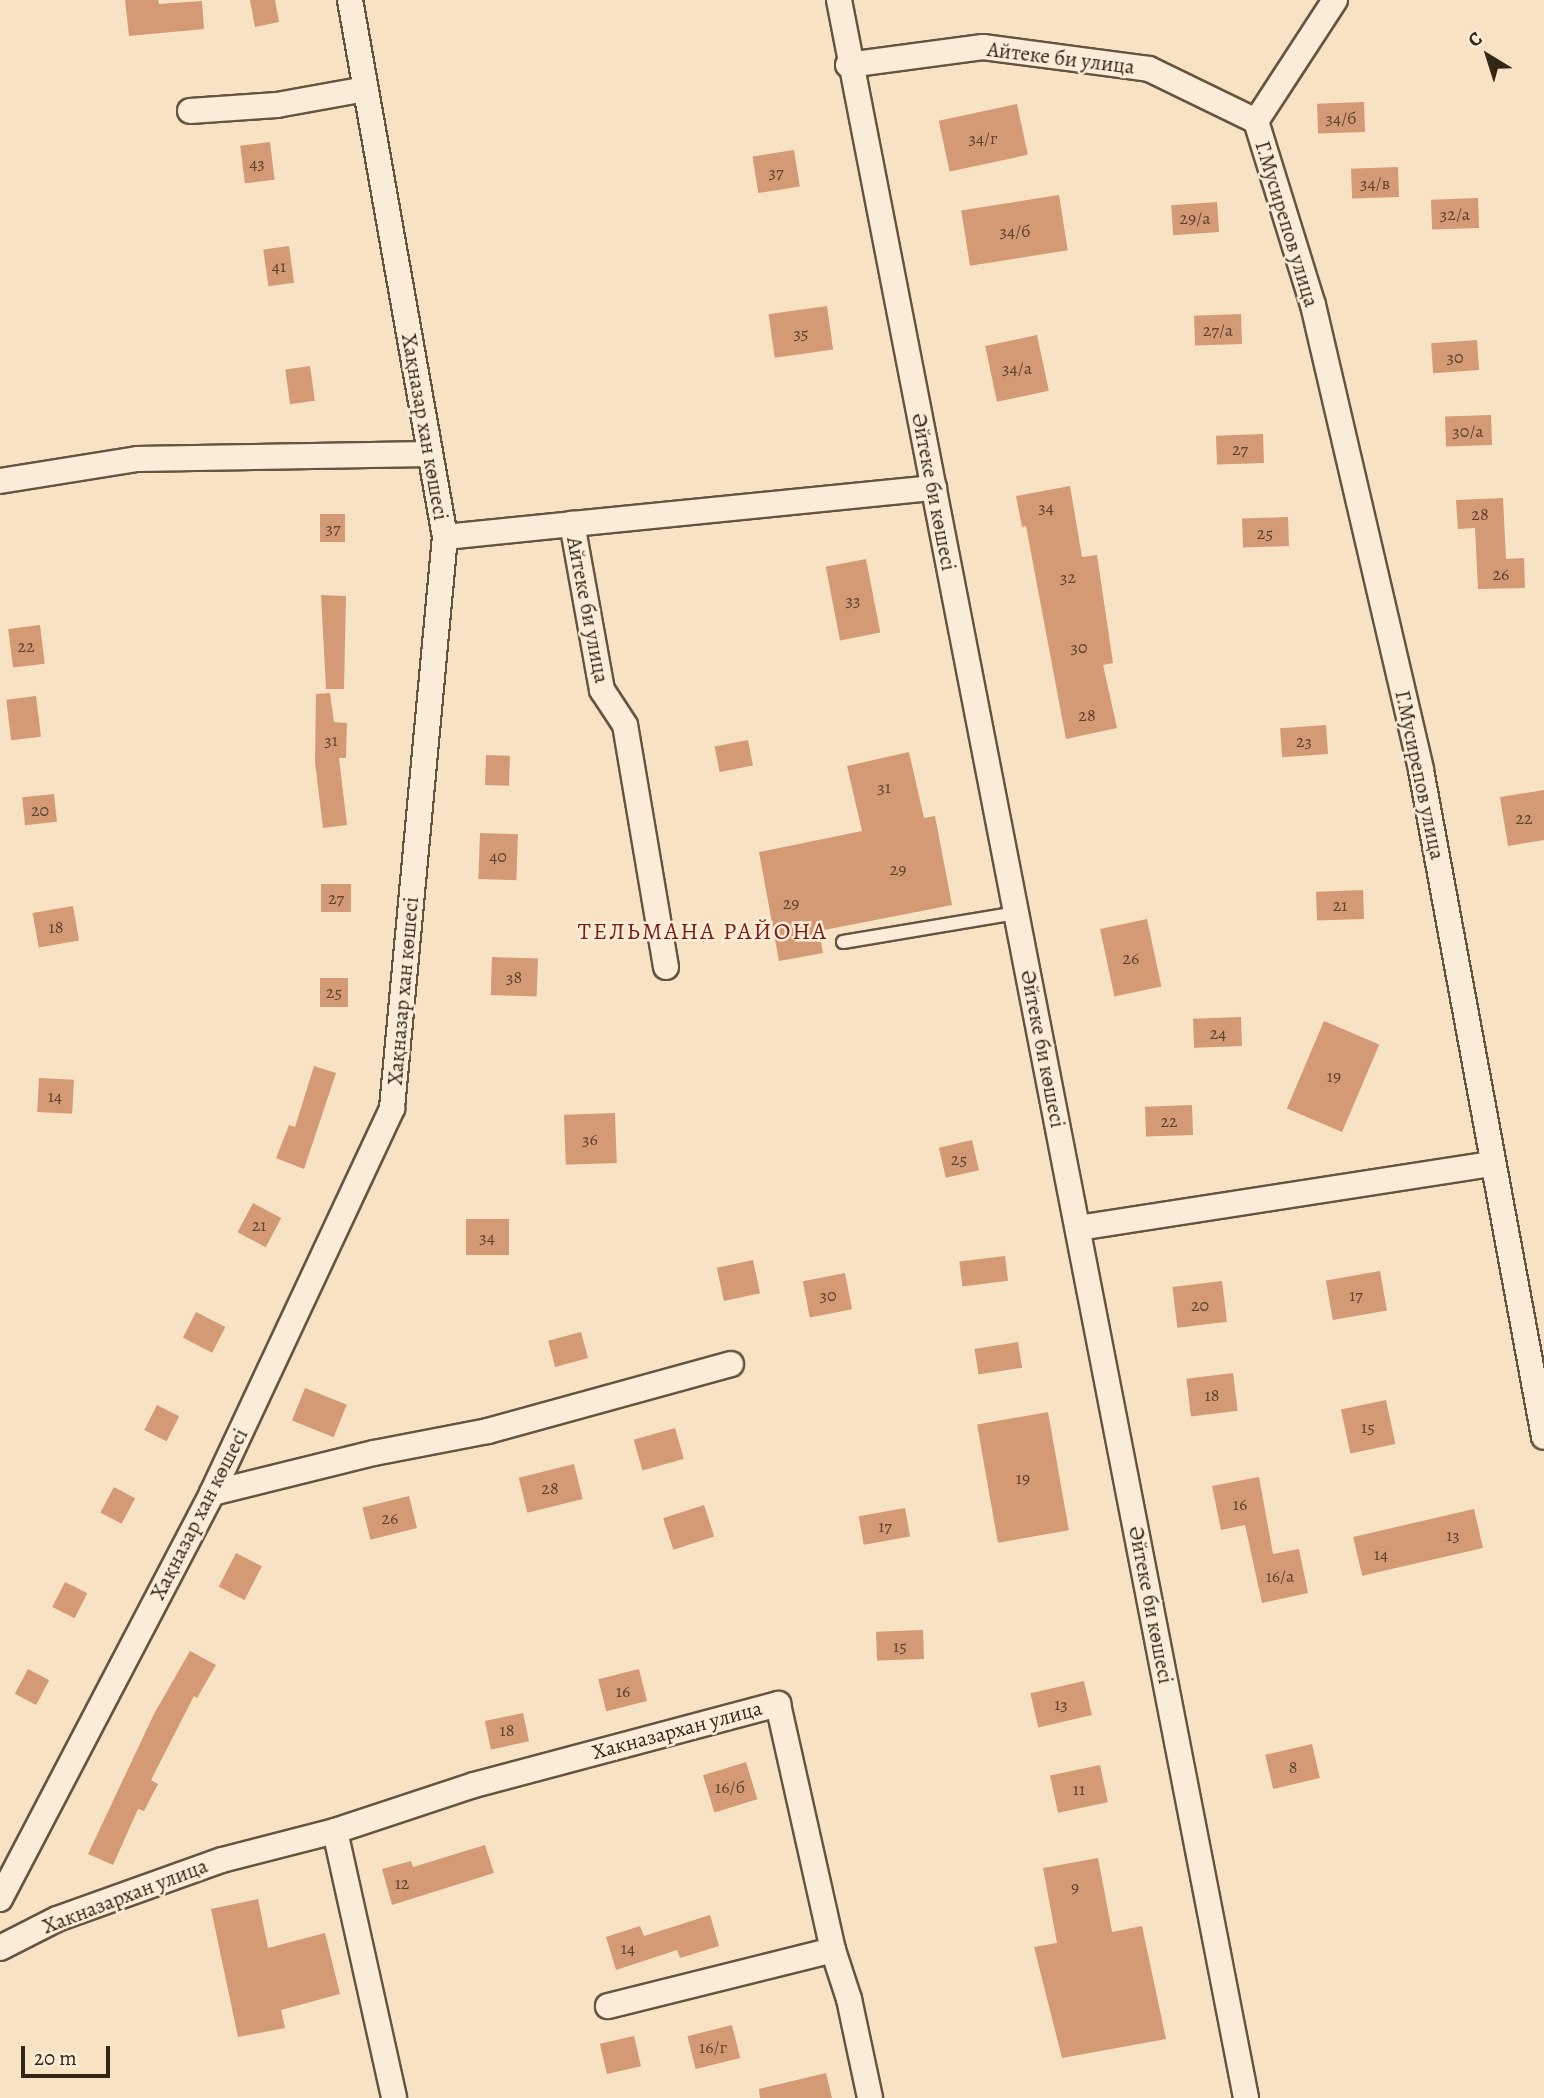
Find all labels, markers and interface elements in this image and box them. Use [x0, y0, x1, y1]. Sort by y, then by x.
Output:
north arrow [1453, 21, 1523, 91]
text: С [1462, 26, 1488, 53]
street label: Айтеке би улица [986, 36, 1136, 80]
house number: 34/б [1325, 107, 1357, 129]
house number: 34/г [968, 127, 998, 149]
street label: Г.Мусирепов улица [1250, 138, 1324, 310]
house number: 43 [249, 152, 265, 174]
house number: 37 [768, 161, 784, 183]
house number: 34/в [1360, 172, 1390, 194]
house number: 32/а [1440, 203, 1470, 225]
house number: 29/а [1180, 207, 1210, 229]
house number: 34/б [999, 220, 1031, 242]
house number: 41 [272, 255, 286, 277]
house number: 27/а [1203, 319, 1233, 341]
house number: 35 [793, 322, 809, 344]
street label: Хақназар хан көшесі [396, 332, 454, 522]
house number: 30 [1446, 346, 1464, 368]
house number: 34/а [1002, 357, 1032, 379]
street label: Әйтеке би көшесі [906, 411, 962, 573]
house number: 30/а [1452, 420, 1484, 442]
house number: 27 [1232, 438, 1248, 460]
house number: 34 [1038, 496, 1054, 518]
house number: 28 [1471, 503, 1489, 525]
house number: 37 [325, 517, 341, 539]
house number: 25 [1257, 522, 1273, 544]
street label: Айтеке би улица [561, 535, 615, 685]
house number: 26 [1493, 563, 1509, 585]
house number: 32 [1060, 566, 1076, 588]
house number: 33 [846, 589, 860, 611]
house number: 22 [17, 635, 35, 657]
house number: 30 [1070, 636, 1088, 658]
street label: Г.Мусирепов улица [1390, 688, 1450, 862]
house number: 28 [1078, 704, 1096, 726]
house number: 31 [324, 729, 338, 751]
house number: 23 [1296, 730, 1312, 752]
house number: 31 [877, 776, 891, 798]
house number: 20 [31, 799, 49, 821]
house number: 22 [1515, 807, 1533, 829]
house number: 40 [489, 845, 507, 867]
house number: 29 [890, 858, 906, 880]
house number: 27 [328, 887, 344, 909]
house number: 29 [783, 892, 799, 914]
house number: 21 [1333, 894, 1347, 916]
street label: Хақназар хан көшесі [382, 896, 424, 1086]
house number: 18 [49, 916, 63, 938]
district label: ТЕЛЬМАНА РАЙОНА [580, 918, 826, 946]
house number: 26 [1123, 947, 1139, 969]
house number: 38 [506, 966, 522, 988]
street label: Әйтеке би көшесі [1015, 968, 1071, 1130]
house number: 25 [326, 981, 342, 1003]
house number: 24 [1210, 1022, 1226, 1044]
house number: 19 [1327, 1065, 1341, 1087]
house number: 14 [48, 1085, 62, 1107]
house number: 22 [1160, 1110, 1178, 1132]
house number: 36 [582, 1128, 598, 1150]
house number: 25 [951, 1148, 967, 1170]
house number: 21 [252, 1214, 266, 1236]
house number: 34 [479, 1226, 495, 1248]
house number: 30 [819, 1284, 837, 1306]
house number: 17 [1349, 1284, 1363, 1306]
house number: 20 [1191, 1294, 1209, 1316]
house number: 18 [1205, 1384, 1219, 1406]
house number: 15 [1361, 1416, 1375, 1438]
street label: Хақназар хан көшесі [145, 1424, 253, 1604]
house number: 19 [1016, 1467, 1030, 1489]
house number: 28 [541, 1477, 559, 1499]
house number: 16 [1233, 1493, 1247, 1515]
house number: 26 [382, 1507, 398, 1529]
house number: 17 [878, 1515, 892, 1537]
street label: Әйтеке би көшесі [1123, 1524, 1179, 1686]
house number: 13 [1446, 1524, 1460, 1546]
house number: 14 [1374, 1543, 1388, 1565]
house number: 16/а [1266, 1565, 1294, 1587]
house number: 15 [893, 1635, 907, 1657]
house number: 16 [616, 1680, 630, 1702]
house number: 13 [1054, 1693, 1068, 1715]
street label: Хакназархан улица [589, 1695, 765, 1765]
house number: 18 [500, 1719, 514, 1741]
house number: 8 [1289, 1756, 1297, 1778]
house number: 16/б [715, 1776, 745, 1798]
house number: 11 [1073, 1778, 1085, 1800]
street label: Хакназархан улица [39, 1853, 211, 1939]
house number: 12 [395, 1872, 409, 1894]
house number: 9 [1071, 1876, 1079, 1898]
house number: 14 [621, 1937, 635, 1959]
scale bar [24, 2032, 114, 2076]
house number: 16/г [699, 2036, 727, 2058]
text: 20 m [34, 2044, 77, 2072]

